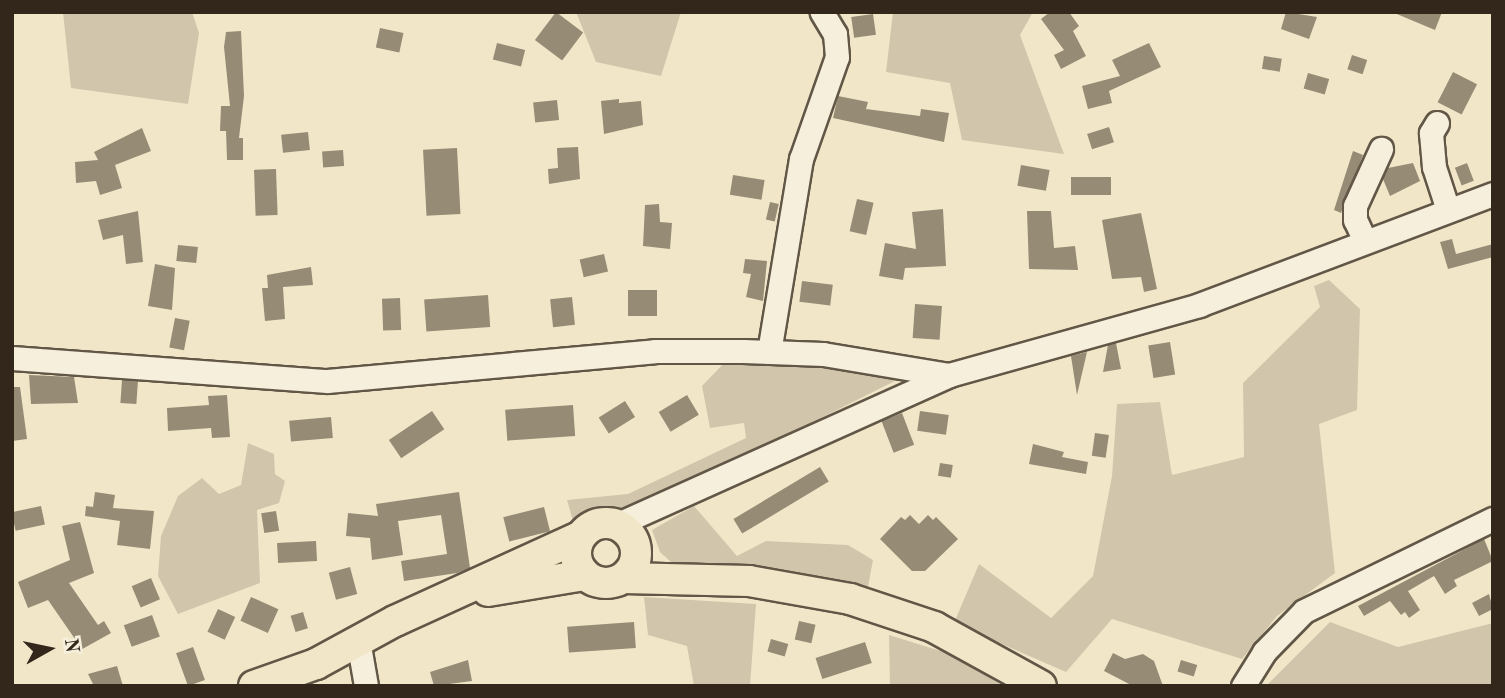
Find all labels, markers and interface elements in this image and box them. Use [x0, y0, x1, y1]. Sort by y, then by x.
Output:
north arrow [14, 614, 84, 684]
text: N [60, 637, 81, 654]

